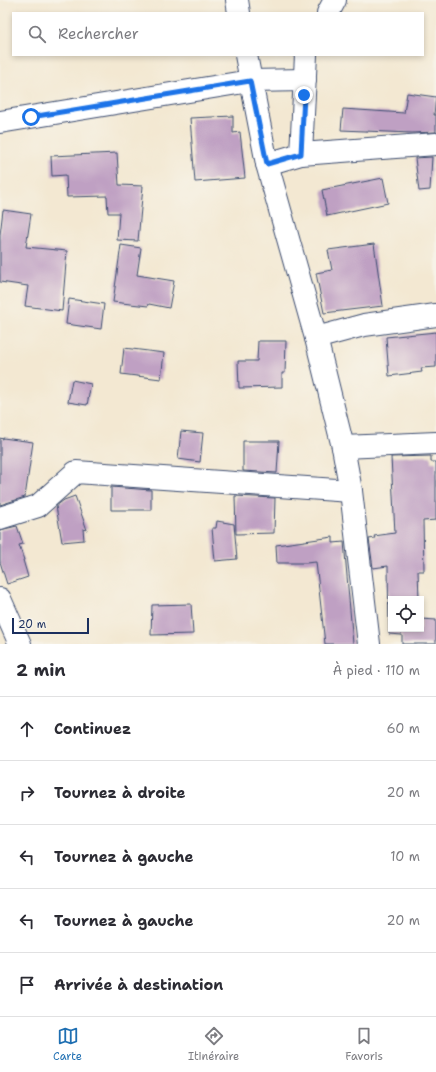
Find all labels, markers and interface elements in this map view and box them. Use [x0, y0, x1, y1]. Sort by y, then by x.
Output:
search box [12, 12, 424, 56]
icon: search [26, 23, 48, 45]
text: Rechercher [58, 24, 139, 44]
route end [295, 86, 313, 104]
route start [22, 108, 40, 126]
map controls [388, 596, 424, 632]
button: locate [388, 596, 424, 632]
scale bar [12, 616, 89, 635]
text: 20 m [18, 617, 46, 632]
text: 2 min [16, 659, 66, 681]
text: À pied · 110 m [333, 662, 420, 679]
icon: ahead [16, 718, 38, 740]
text: Continuez [54, 719, 131, 739]
text: 60 m [387, 720, 420, 737]
icon: right [16, 782, 38, 804]
text: Tournez à droite [54, 783, 186, 803]
text: 20 m [387, 784, 420, 801]
icon: left [16, 846, 38, 868]
text: Tournez à gauche [54, 847, 194, 867]
text: 10 m [390, 848, 420, 865]
icon: left [16, 910, 38, 932]
text: Tournez à gauche [54, 911, 194, 931]
text: 20 m [387, 912, 420, 929]
icon: arrive [16, 974, 38, 996]
text: Arrivée à destination [54, 975, 223, 995]
tab: Carte [53, 1025, 82, 1064]
tab: Itinéraire [188, 1025, 239, 1064]
tab: Favoris [345, 1025, 383, 1064]

